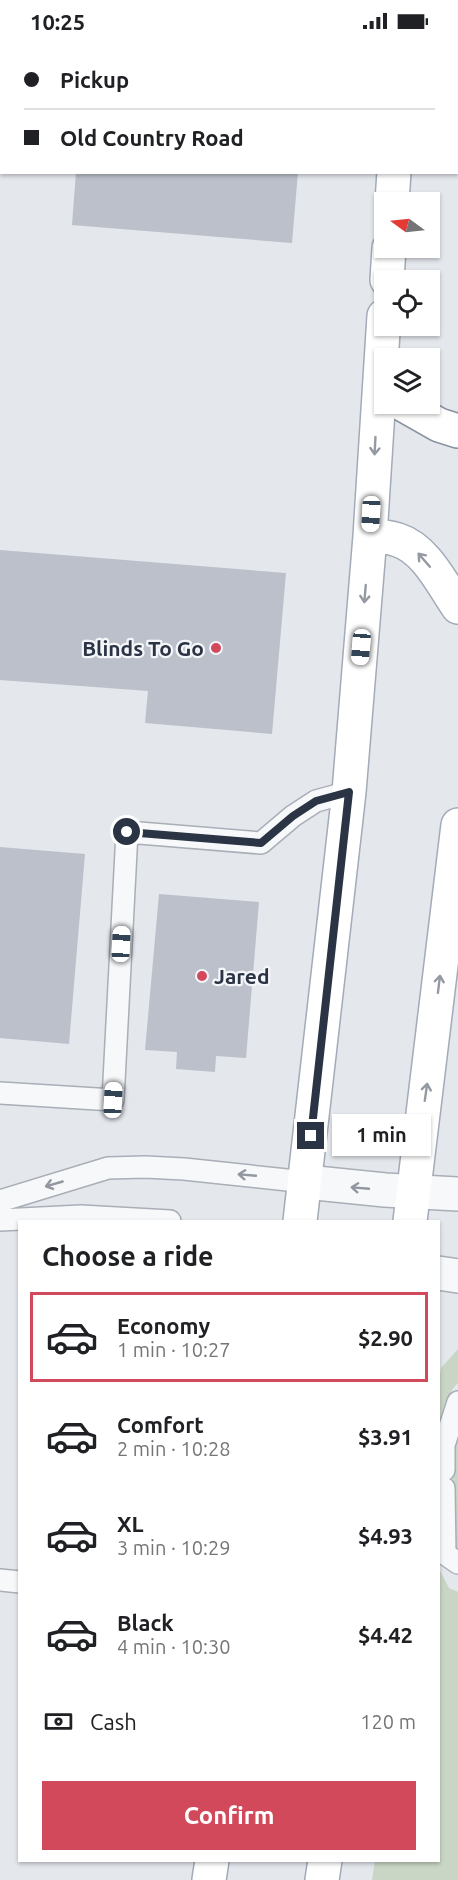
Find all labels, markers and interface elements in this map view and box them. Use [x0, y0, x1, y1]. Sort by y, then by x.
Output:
text: 10:25 [30, 9, 85, 34]
text: Pickup [60, 67, 129, 92]
text: Old Country Road [60, 125, 244, 150]
north arrow [374, 192, 440, 258]
map controls [374, 192, 440, 414]
button: locate [374, 270, 440, 336]
button: layers [374, 348, 440, 414]
one-way arrow [370, 435, 381, 455]
car [361, 496, 381, 532]
one-way arrow [417, 552, 431, 567]
one-way arrow [359, 583, 370, 603]
car [350, 628, 372, 666]
place label: Blinds To Go [82, 636, 204, 660]
marker: Blinds To Go [209, 641, 223, 655]
route start [113, 818, 140, 845]
car [111, 926, 131, 962]
place label: Jared [214, 964, 269, 988]
marker: Jared [195, 969, 209, 983]
one-way arrow [434, 975, 445, 995]
car [103, 1082, 123, 1118]
one-way arrow [421, 1083, 432, 1103]
callout: 1 min [332, 1115, 431, 1157]
route end [297, 1122, 324, 1149]
text: 1 min [356, 1123, 407, 1146]
one-way arrow [238, 1169, 258, 1180]
one-way arrow [45, 1179, 64, 1190]
one-way arrow [350, 1182, 370, 1193]
text: Choose a ride [42, 1241, 214, 1271]
icon: car [45, 1310, 99, 1364]
text: Economy [117, 1313, 210, 1338]
text: $2.90 [358, 1325, 413, 1350]
text: 1 min · 10:27 [117, 1338, 231, 1361]
icon: car [45, 1409, 99, 1463]
text: Comfort [117, 1412, 204, 1437]
text: $3.91 [358, 1424, 413, 1449]
text: 2 min · 10:28 [117, 1437, 231, 1460]
icon: car [45, 1508, 99, 1562]
text: XL [117, 1511, 144, 1536]
text: $4.93 [358, 1523, 413, 1548]
text: 3 min · 10:29 [117, 1536, 231, 1559]
icon: car [45, 1607, 99, 1661]
text: Black [117, 1610, 174, 1635]
text: $4.42 [358, 1622, 413, 1647]
text: 4 min · 10:30 [117, 1635, 231, 1658]
icon: cash [42, 1705, 75, 1738]
text: Cash [90, 1709, 137, 1734]
text: 120 m [360, 1710, 416, 1733]
button: Confirm [42, 1781, 416, 1850]

